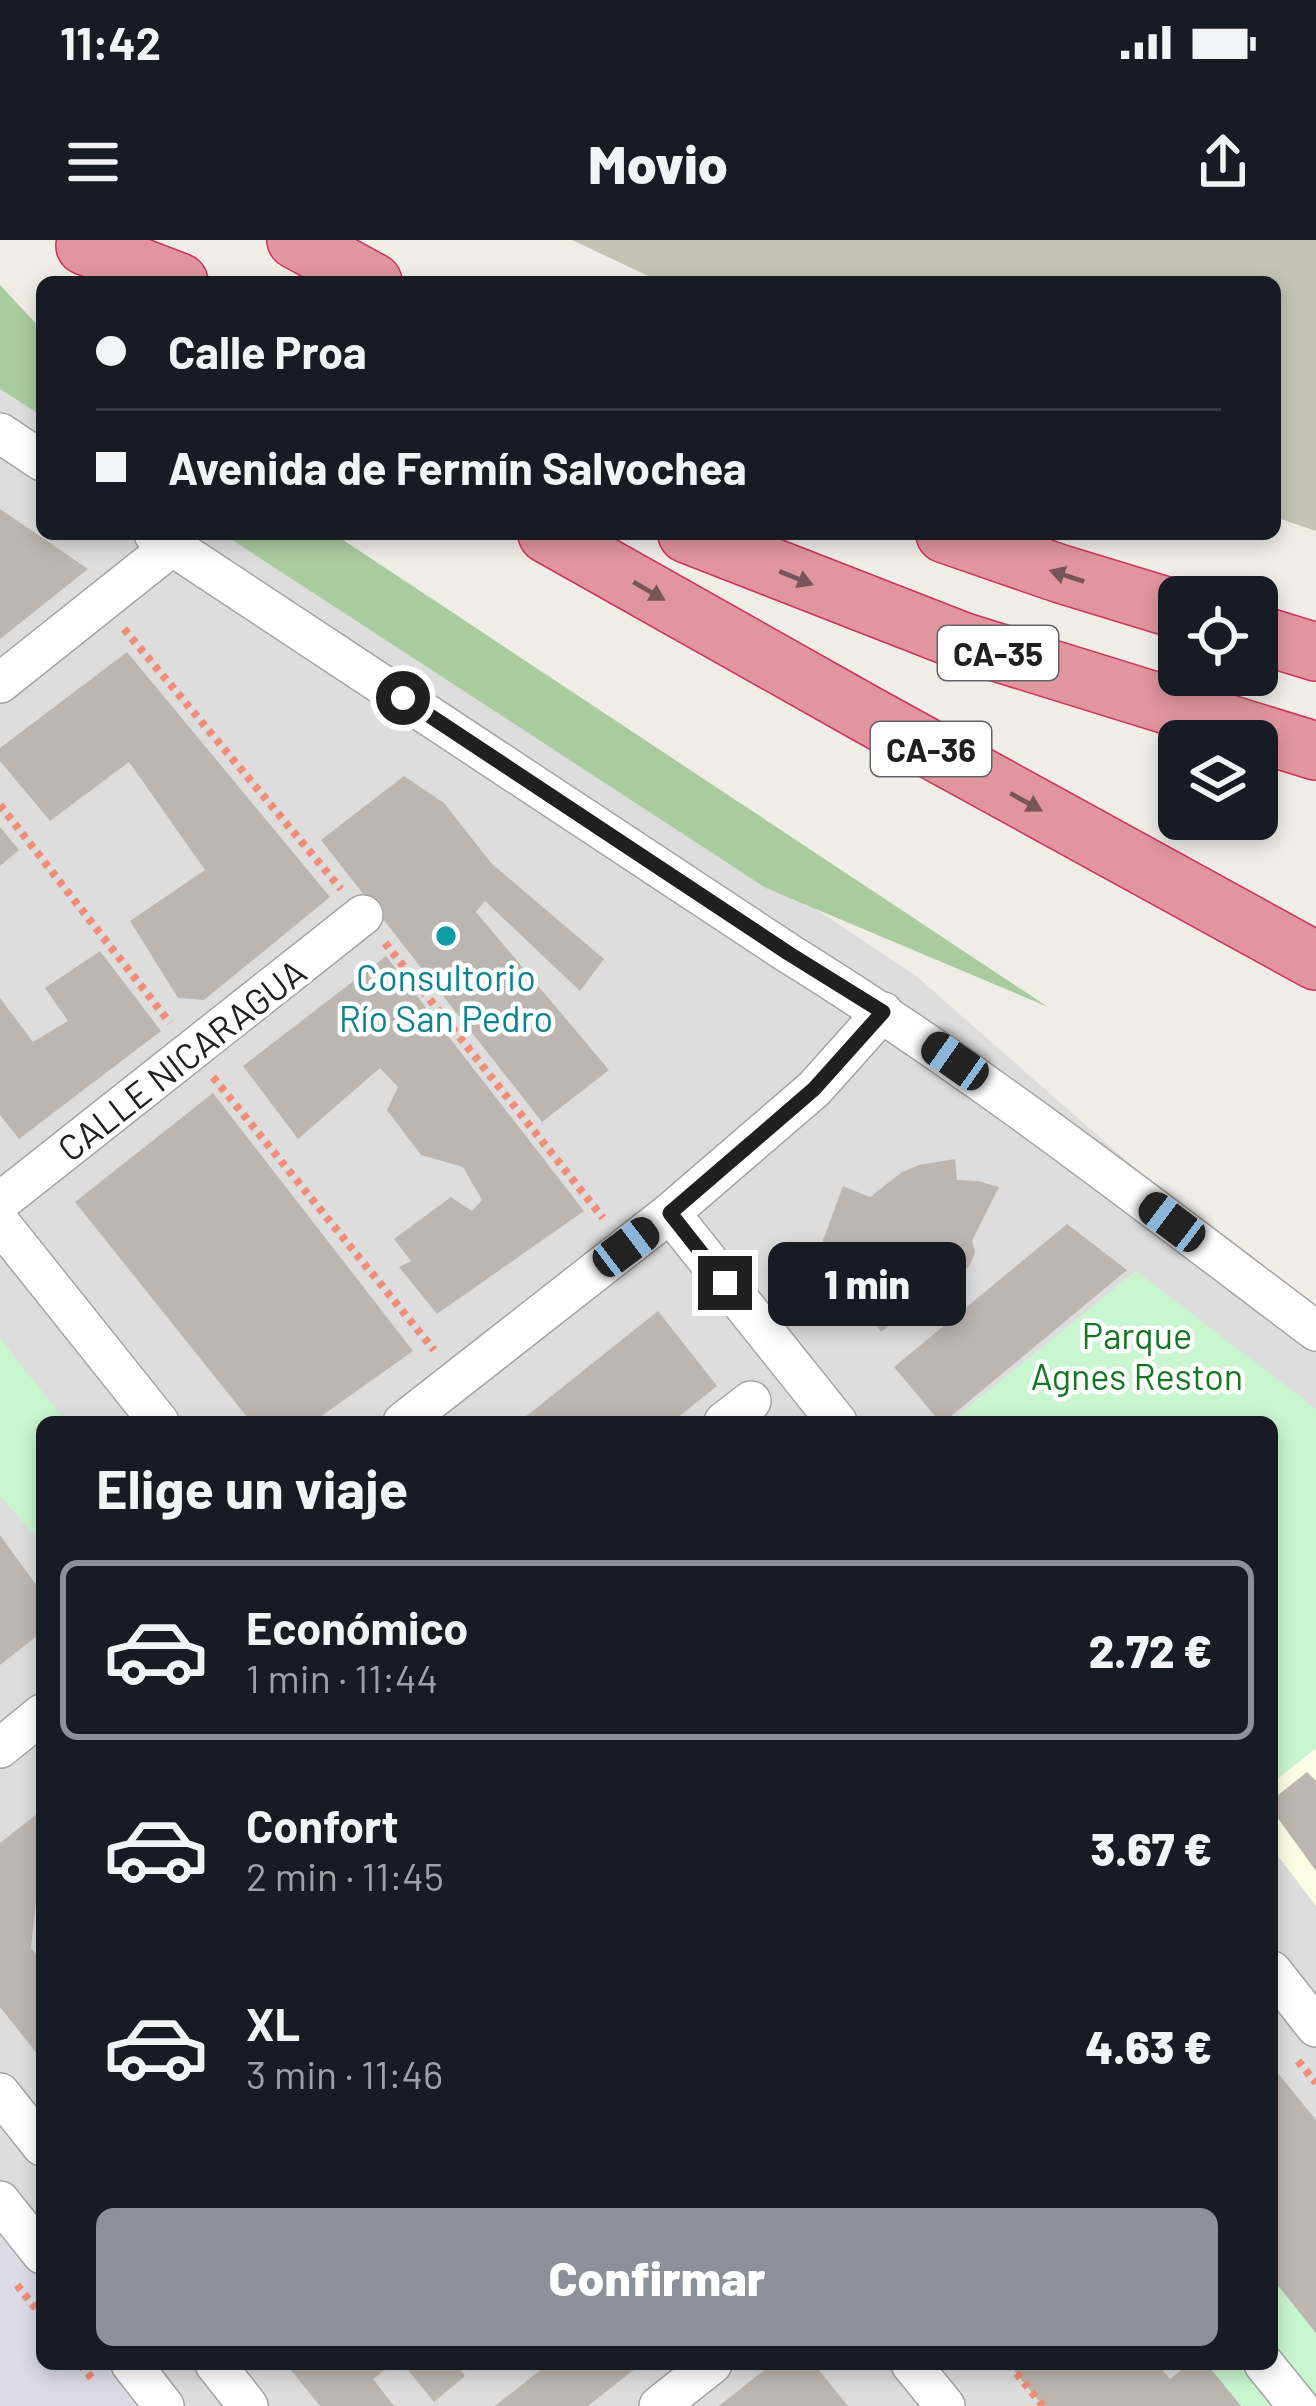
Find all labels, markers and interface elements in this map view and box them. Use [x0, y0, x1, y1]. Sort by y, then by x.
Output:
text: 11:42 [60, 15, 161, 69]
icon: menu [60, 129, 126, 195]
icon: share [1190, 129, 1256, 195]
text: Movio [588, 130, 728, 195]
text: Calle Proa [168, 324, 367, 378]
text: Avenida de Fermín Salvochea [168, 440, 747, 494]
one-way arrow [1048, 566, 1085, 585]
one-way arrow [778, 569, 814, 588]
map controls [1158, 576, 1278, 840]
button: locate [1158, 576, 1278, 696]
one-way arrow [632, 579, 666, 600]
road number: CA-35 [938, 626, 1058, 680]
route start [376, 671, 430, 725]
button: layers [1158, 720, 1278, 840]
road number: CA-36 [871, 722, 991, 776]
one-way arrow [1010, 790, 1043, 811]
marker: Consultorio Río San Pedro [433, 923, 459, 949]
street label: CALLE NICARAGUA [49, 949, 313, 1169]
place label: Consultorio Río San Pedro [339, 955, 553, 1039]
car [915, 1026, 995, 1096]
car [1132, 1186, 1212, 1258]
car [586, 1211, 666, 1283]
callout: 1 min [767, 1241, 965, 1325]
route end [698, 1256, 752, 1310]
text: 1 min [824, 1260, 910, 1307]
park label: Parque Agnes Reston [1031, 1313, 1243, 1397]
text: Elige un viaje [96, 1455, 408, 1520]
icon: car [102, 1596, 210, 1704]
text: Económico [246, 1600, 468, 1654]
text: 2.72 € [1089, 1623, 1212, 1677]
text: 1 min · 11:44 [246, 1654, 438, 1701]
icon: car [102, 1794, 210, 1902]
text: Confort [246, 1798, 399, 1852]
text: 3.67 € [1091, 1821, 1212, 1875]
text: 2 min · 11:45 [246, 1852, 444, 1899]
icon: car [102, 1992, 210, 2100]
text: XL [246, 1996, 300, 2050]
text: 4.63 € [1085, 2019, 1212, 2073]
text: 3 min · 11:46 [246, 2050, 443, 2097]
button: Confirmar [96, 2208, 1218, 2346]

